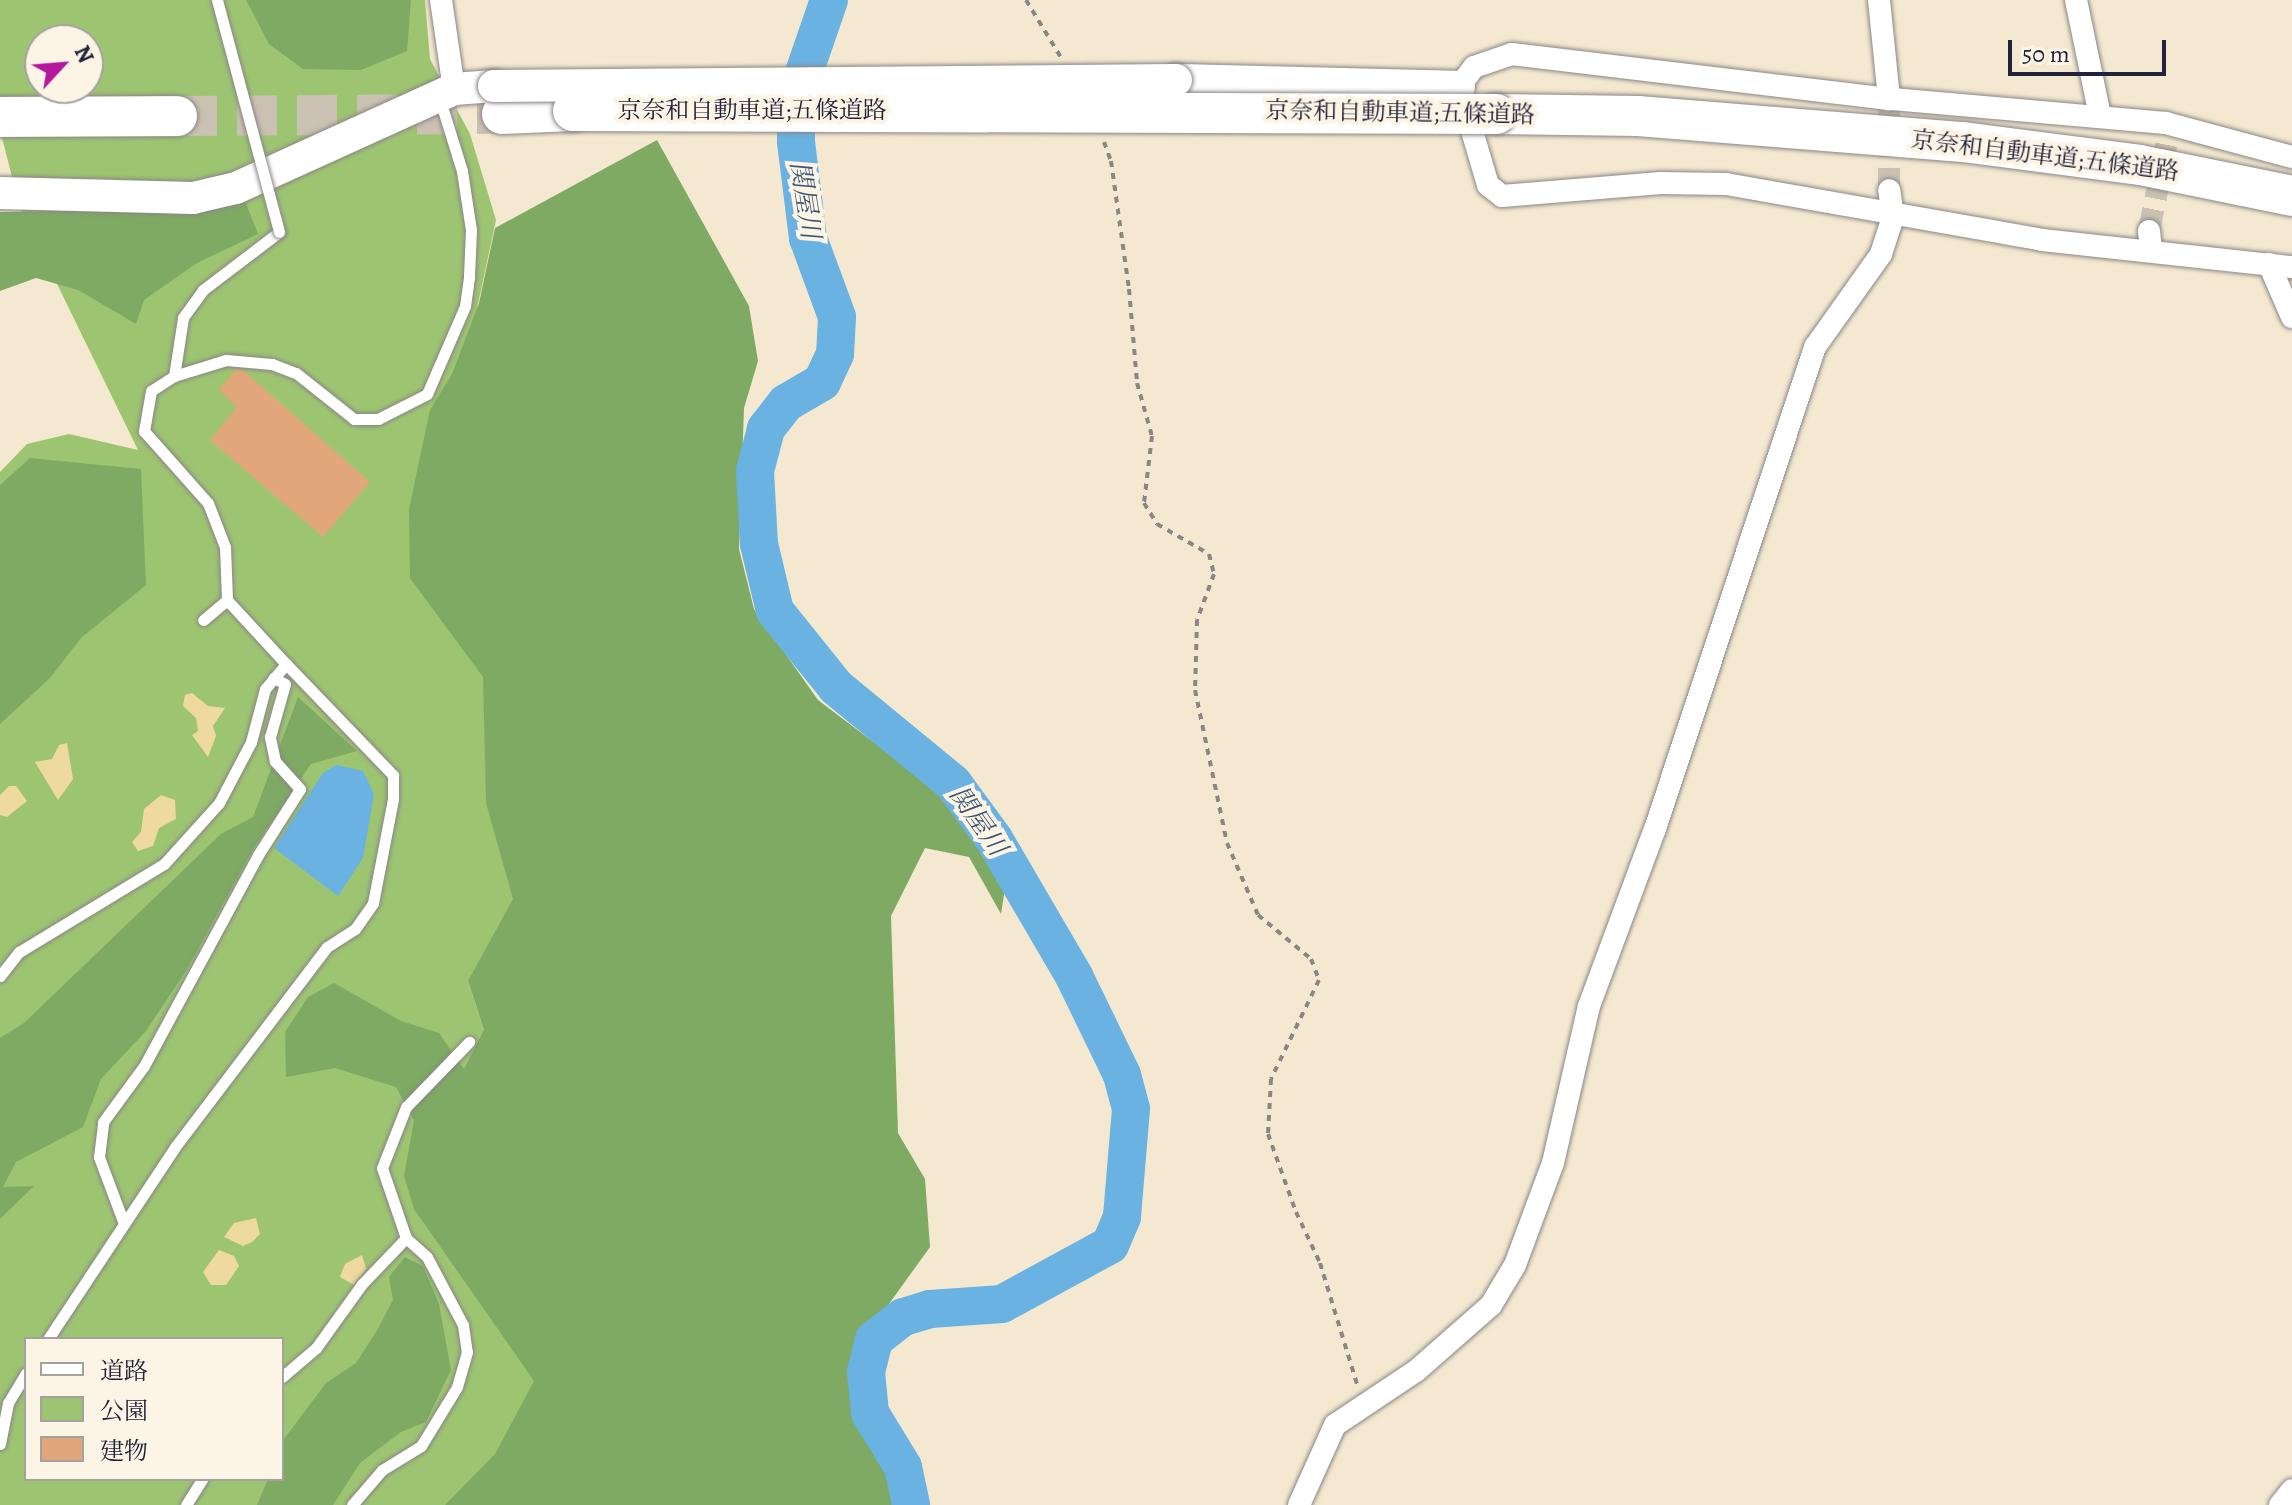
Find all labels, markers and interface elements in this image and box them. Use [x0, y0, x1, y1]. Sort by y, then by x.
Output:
north arrow [24, 24, 104, 104]
scale bar [2012, 24, 2170, 74]
text: 50 m [2022, 38, 2070, 70]
text: N [67, 41, 101, 68]
street label: 京奈和自動車道;五條道路 [1265, 96, 1535, 130]
street label: 京奈和自動車道;五條道路 [617, 97, 887, 125]
street label: 京奈和自動車道;五條道路 [1909, 125, 2181, 187]
water label: 関屋川 [783, 159, 827, 241]
water label: 関屋川 [943, 780, 1013, 862]
legend [24, 1337, 284, 1481]
text: 道路 [100, 1355, 148, 1387]
text: 公園 [100, 1395, 148, 1427]
text: 建物 [100, 1435, 148, 1467]

